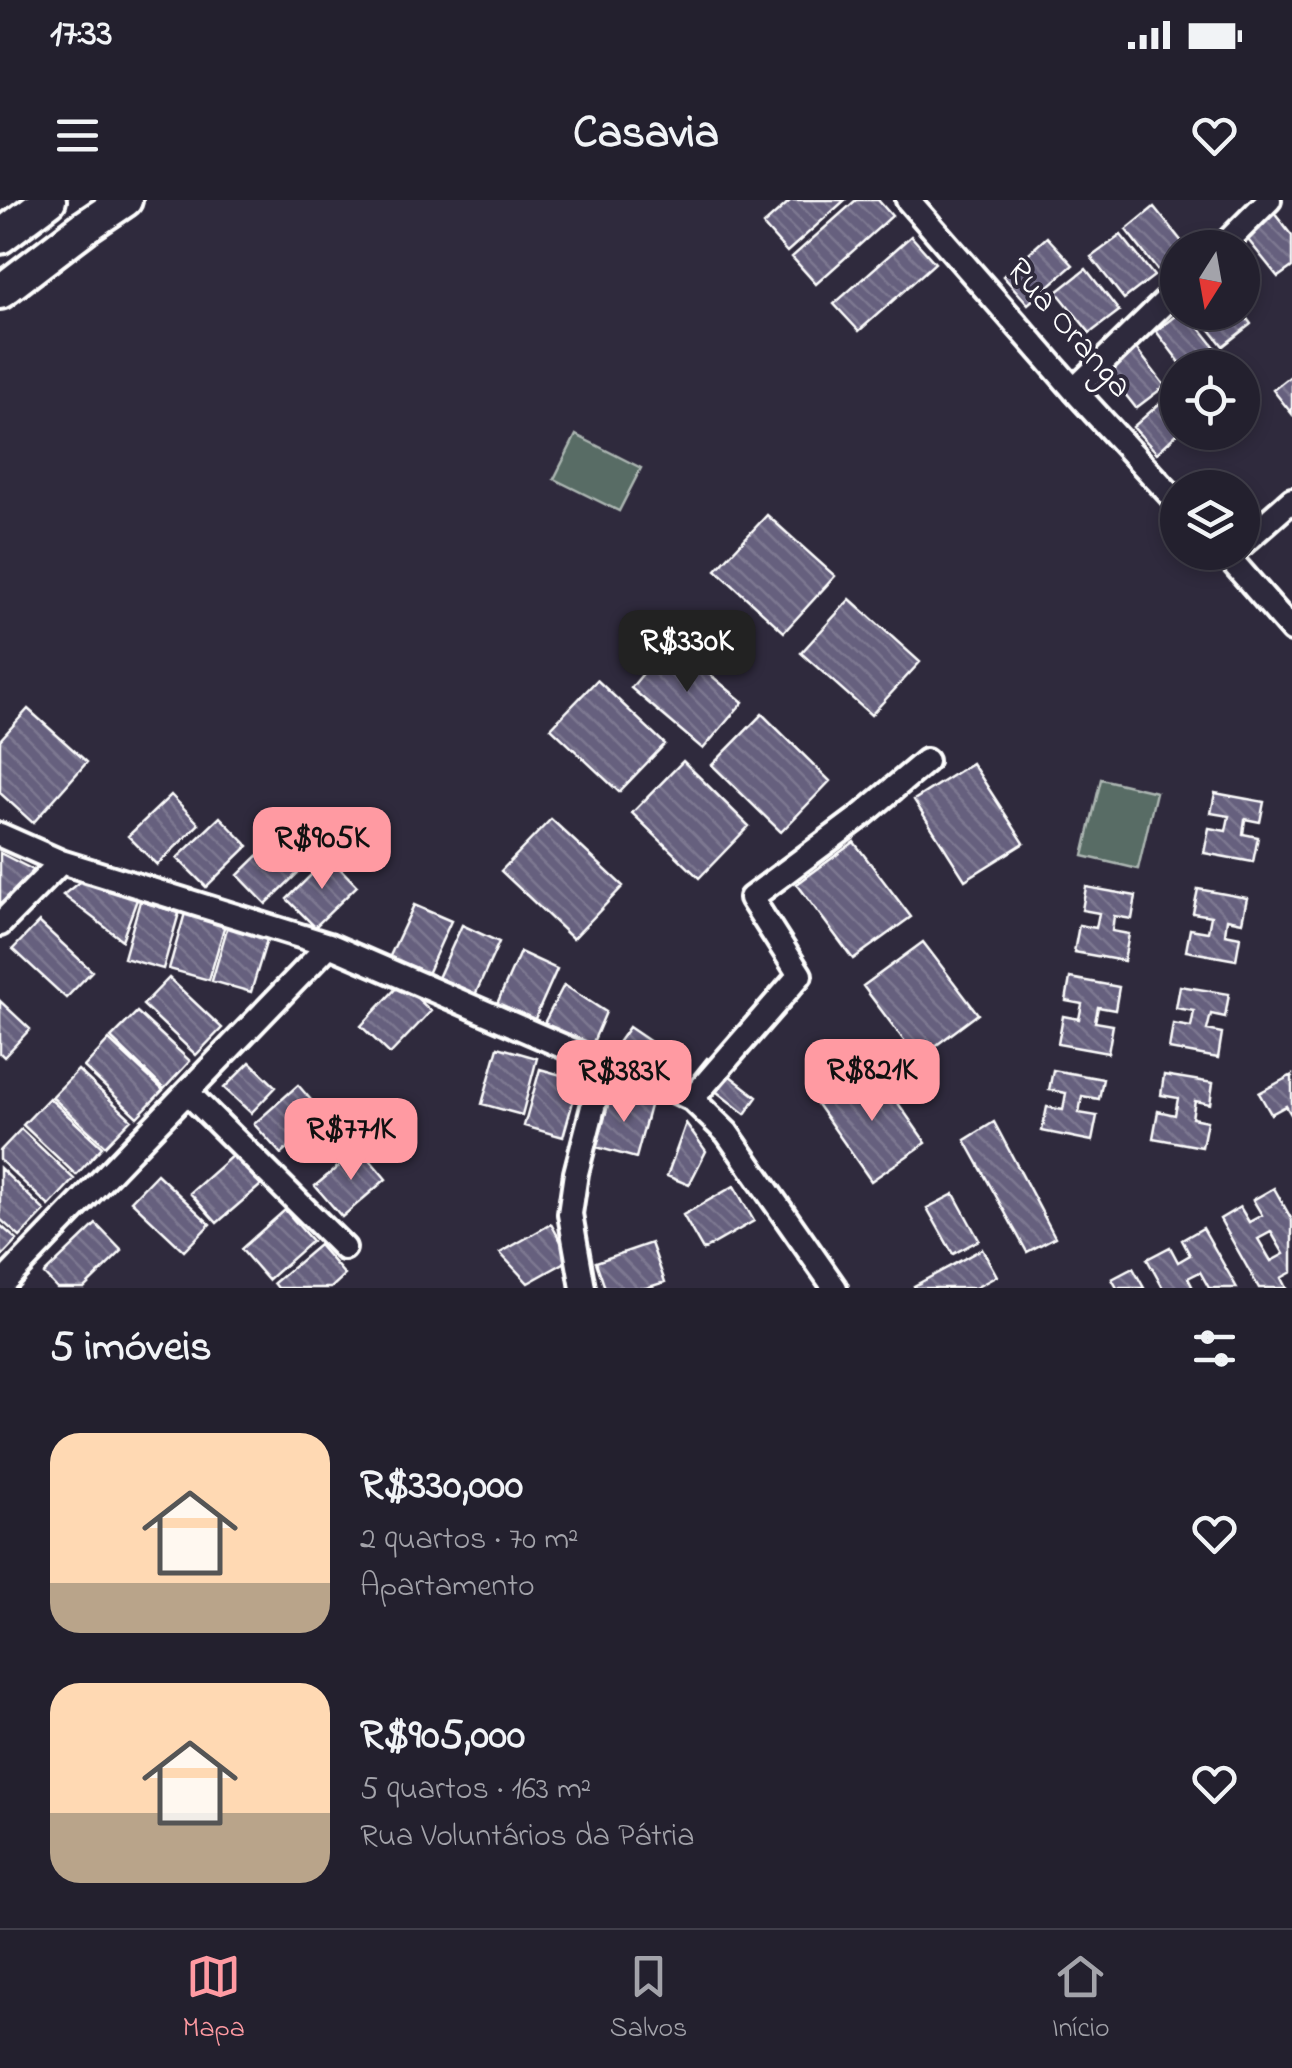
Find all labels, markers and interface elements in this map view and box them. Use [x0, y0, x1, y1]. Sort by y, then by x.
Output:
text: 17:33 [50, 7, 112, 63]
text: Casavia [573, 102, 719, 168]
icon: menu [50, 108, 105, 163]
icon: heart [1187, 108, 1242, 163]
north arrow [1160, 230, 1260, 330]
map controls [1160, 230, 1260, 570]
street label: Rua Oranga [992, 248, 1144, 410]
button: locate [1160, 350, 1260, 450]
button: layers [1160, 470, 1260, 570]
pin: R$330K [606, 610, 768, 695]
text: R$330K [641, 619, 733, 666]
pin: R$905K [241, 807, 403, 892]
text: R$905K [275, 816, 369, 863]
pin: R$821K [791, 1039, 953, 1124]
pin: R$383K [543, 1040, 705, 1125]
text: R$821K [827, 1048, 917, 1095]
text: R$383K [578, 1049, 670, 1096]
pin: R$771K [270, 1098, 432, 1183]
text: R$771K [306, 1107, 396, 1154]
text: 5 imóveis [50, 1318, 212, 1379]
icon: filters [1187, 1321, 1242, 1376]
text: R$330,000 [360, 1456, 523, 1517]
icon: home [130, 1473, 250, 1593]
icon: heart [1187, 1506, 1242, 1561]
text: 2 quartos · 70 m² [360, 1517, 578, 1564]
text: Apartamento [360, 1564, 535, 1611]
text: R$905,000 [360, 1706, 525, 1767]
icon: home [130, 1723, 250, 1843]
icon: heart [1187, 1756, 1242, 1811]
text: 5 quartos · 163 m² [360, 1767, 591, 1814]
text: Rua Voluntários da Pátria [360, 1814, 695, 1861]
tab: Mapa [182, 1949, 245, 2050]
tab: Salvos [610, 1949, 687, 2050]
tab: Início [1052, 1949, 1110, 2050]

